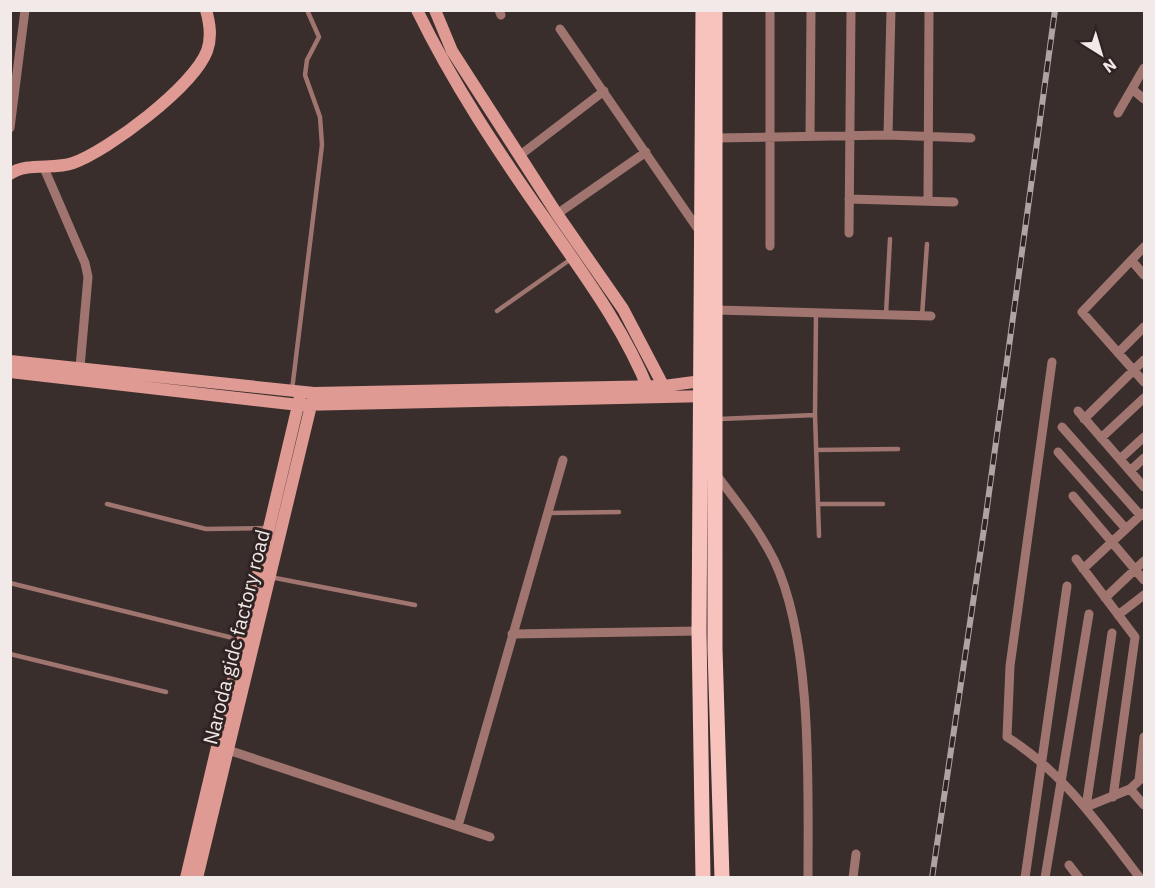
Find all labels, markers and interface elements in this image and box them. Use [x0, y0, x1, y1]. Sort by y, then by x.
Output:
north arrow [1071, 24, 1131, 84]
text: N [1099, 55, 1121, 77]
street label: Naroda gidc factory road [196, 527, 276, 747]

